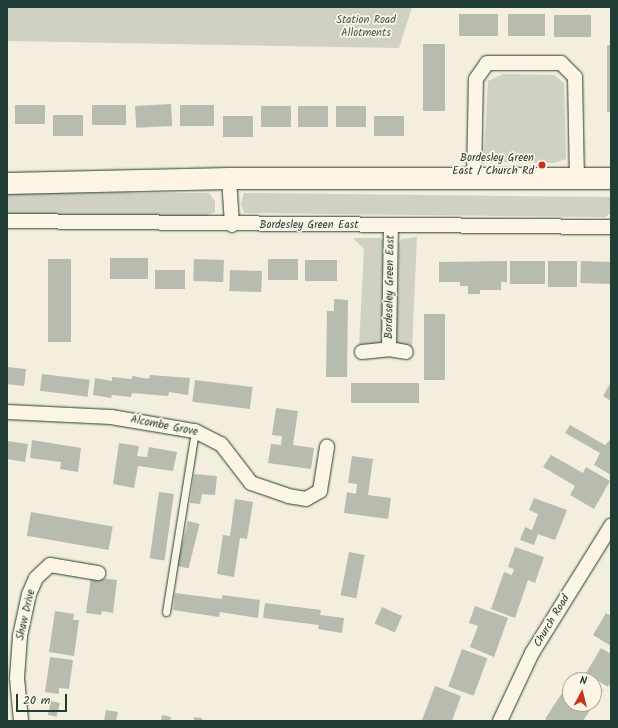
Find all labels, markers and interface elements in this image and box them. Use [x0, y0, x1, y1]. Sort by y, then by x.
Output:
park label: Station Road Allotments [336, 14, 396, 40]
place label: Bordesley Green East / Church Rd [452, 152, 534, 178]
marker: Bordesley Green East / Church Rd [537, 160, 547, 170]
street label: Bordesley Green East [259, 218, 359, 232]
street label: Bordeseley Green East [382, 235, 398, 339]
street label: Alcombe Grove [129, 413, 199, 439]
street label: Shaw Drive [14, 588, 38, 642]
street label: Church Road [531, 592, 573, 650]
north arrow [562, 672, 602, 712]
text: N [579, 672, 588, 690]
scale bar [18, 686, 69, 712]
text: 20 m [23, 691, 50, 710]

